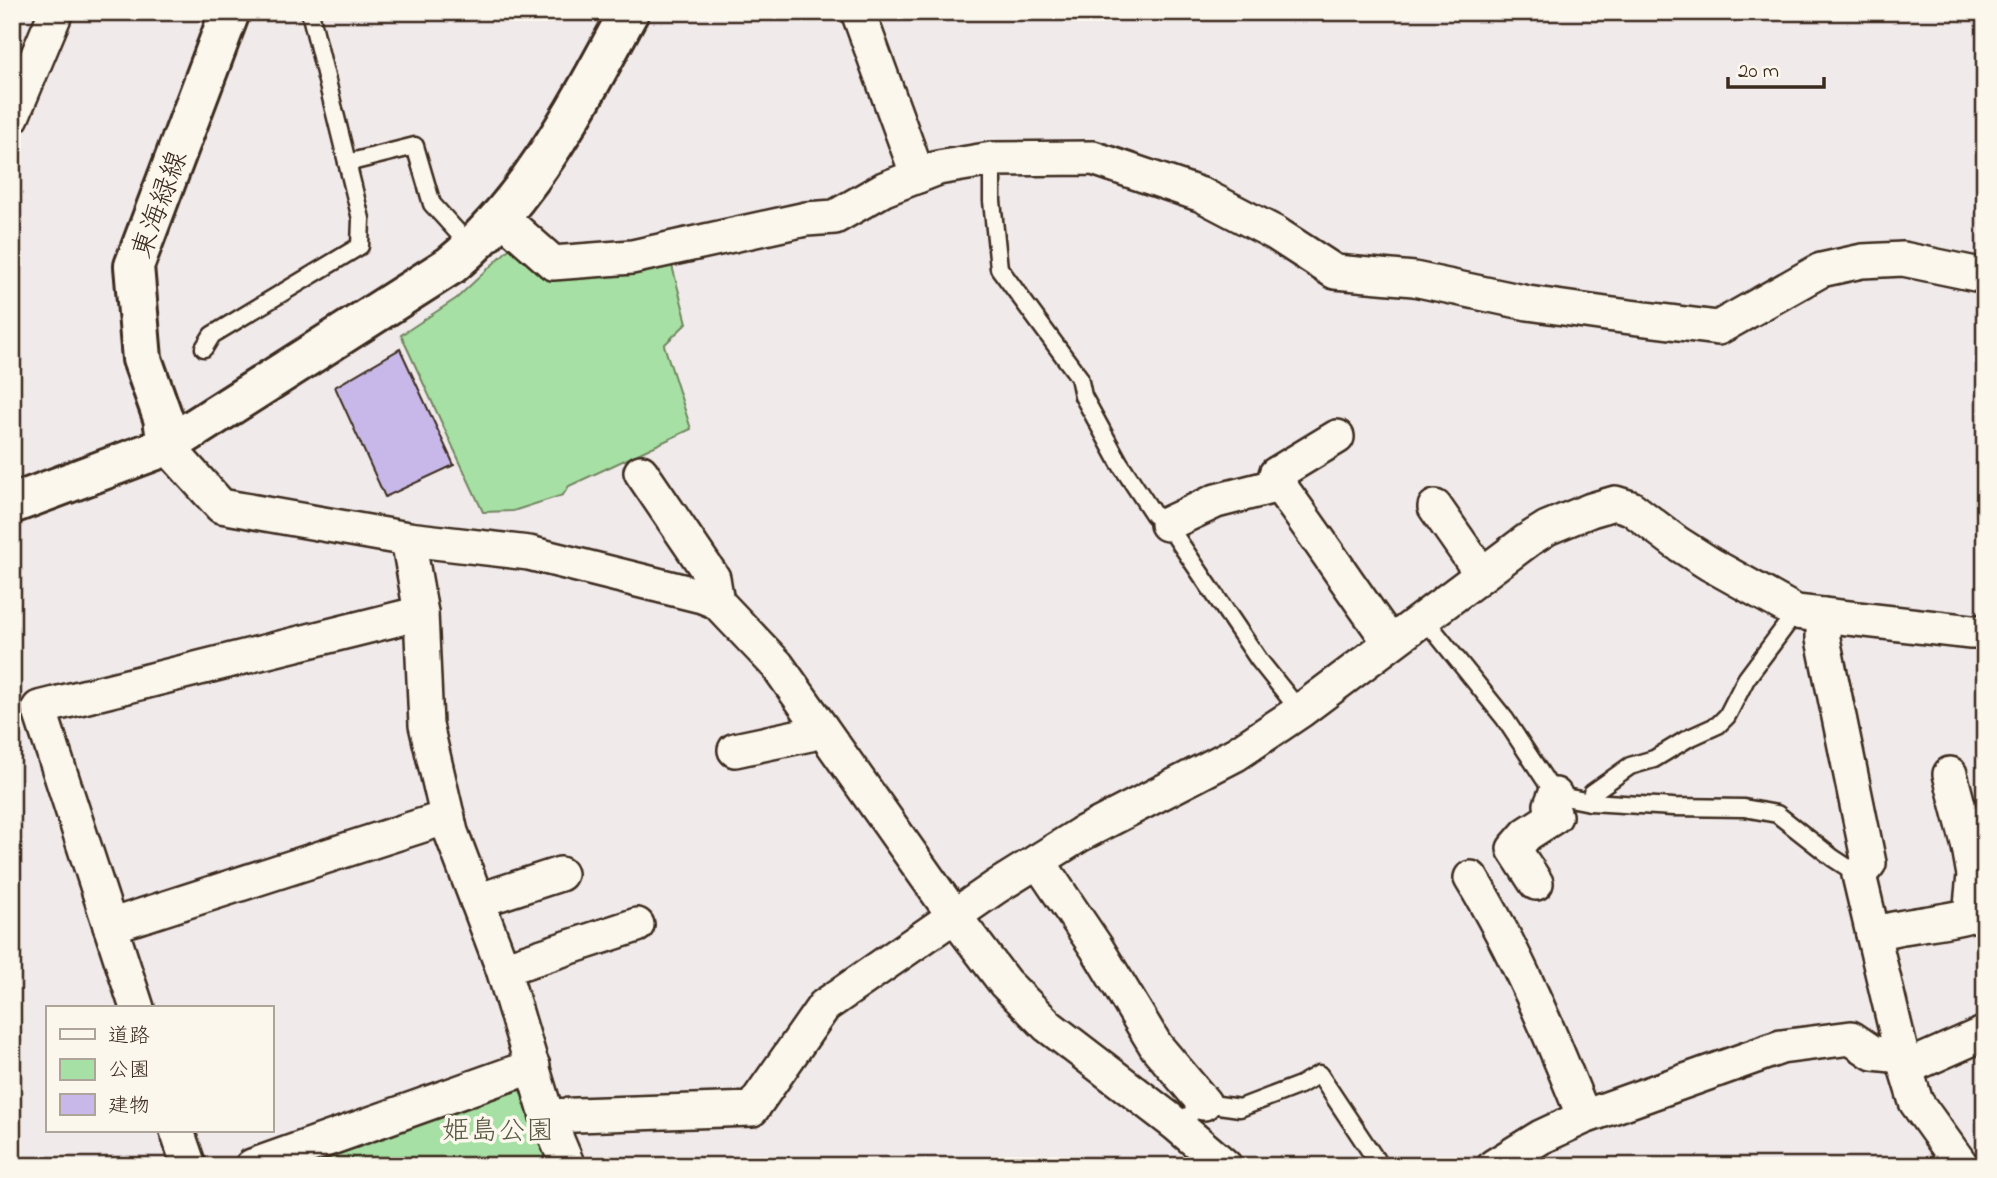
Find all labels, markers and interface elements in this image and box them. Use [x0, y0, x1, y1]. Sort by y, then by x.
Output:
scale bar [1728, 46, 1824, 90]
text: 20 m [1738, 57, 1779, 87]
street label: 東海緑線 [123, 146, 200, 265]
legend [46, 1006, 273, 1132]
text: 道路 [108, 1022, 150, 1052]
text: 公園 [108, 1056, 150, 1086]
text: 建物 [108, 1092, 150, 1122]
park label: 姫島公園 [442, 1112, 554, 1153]

